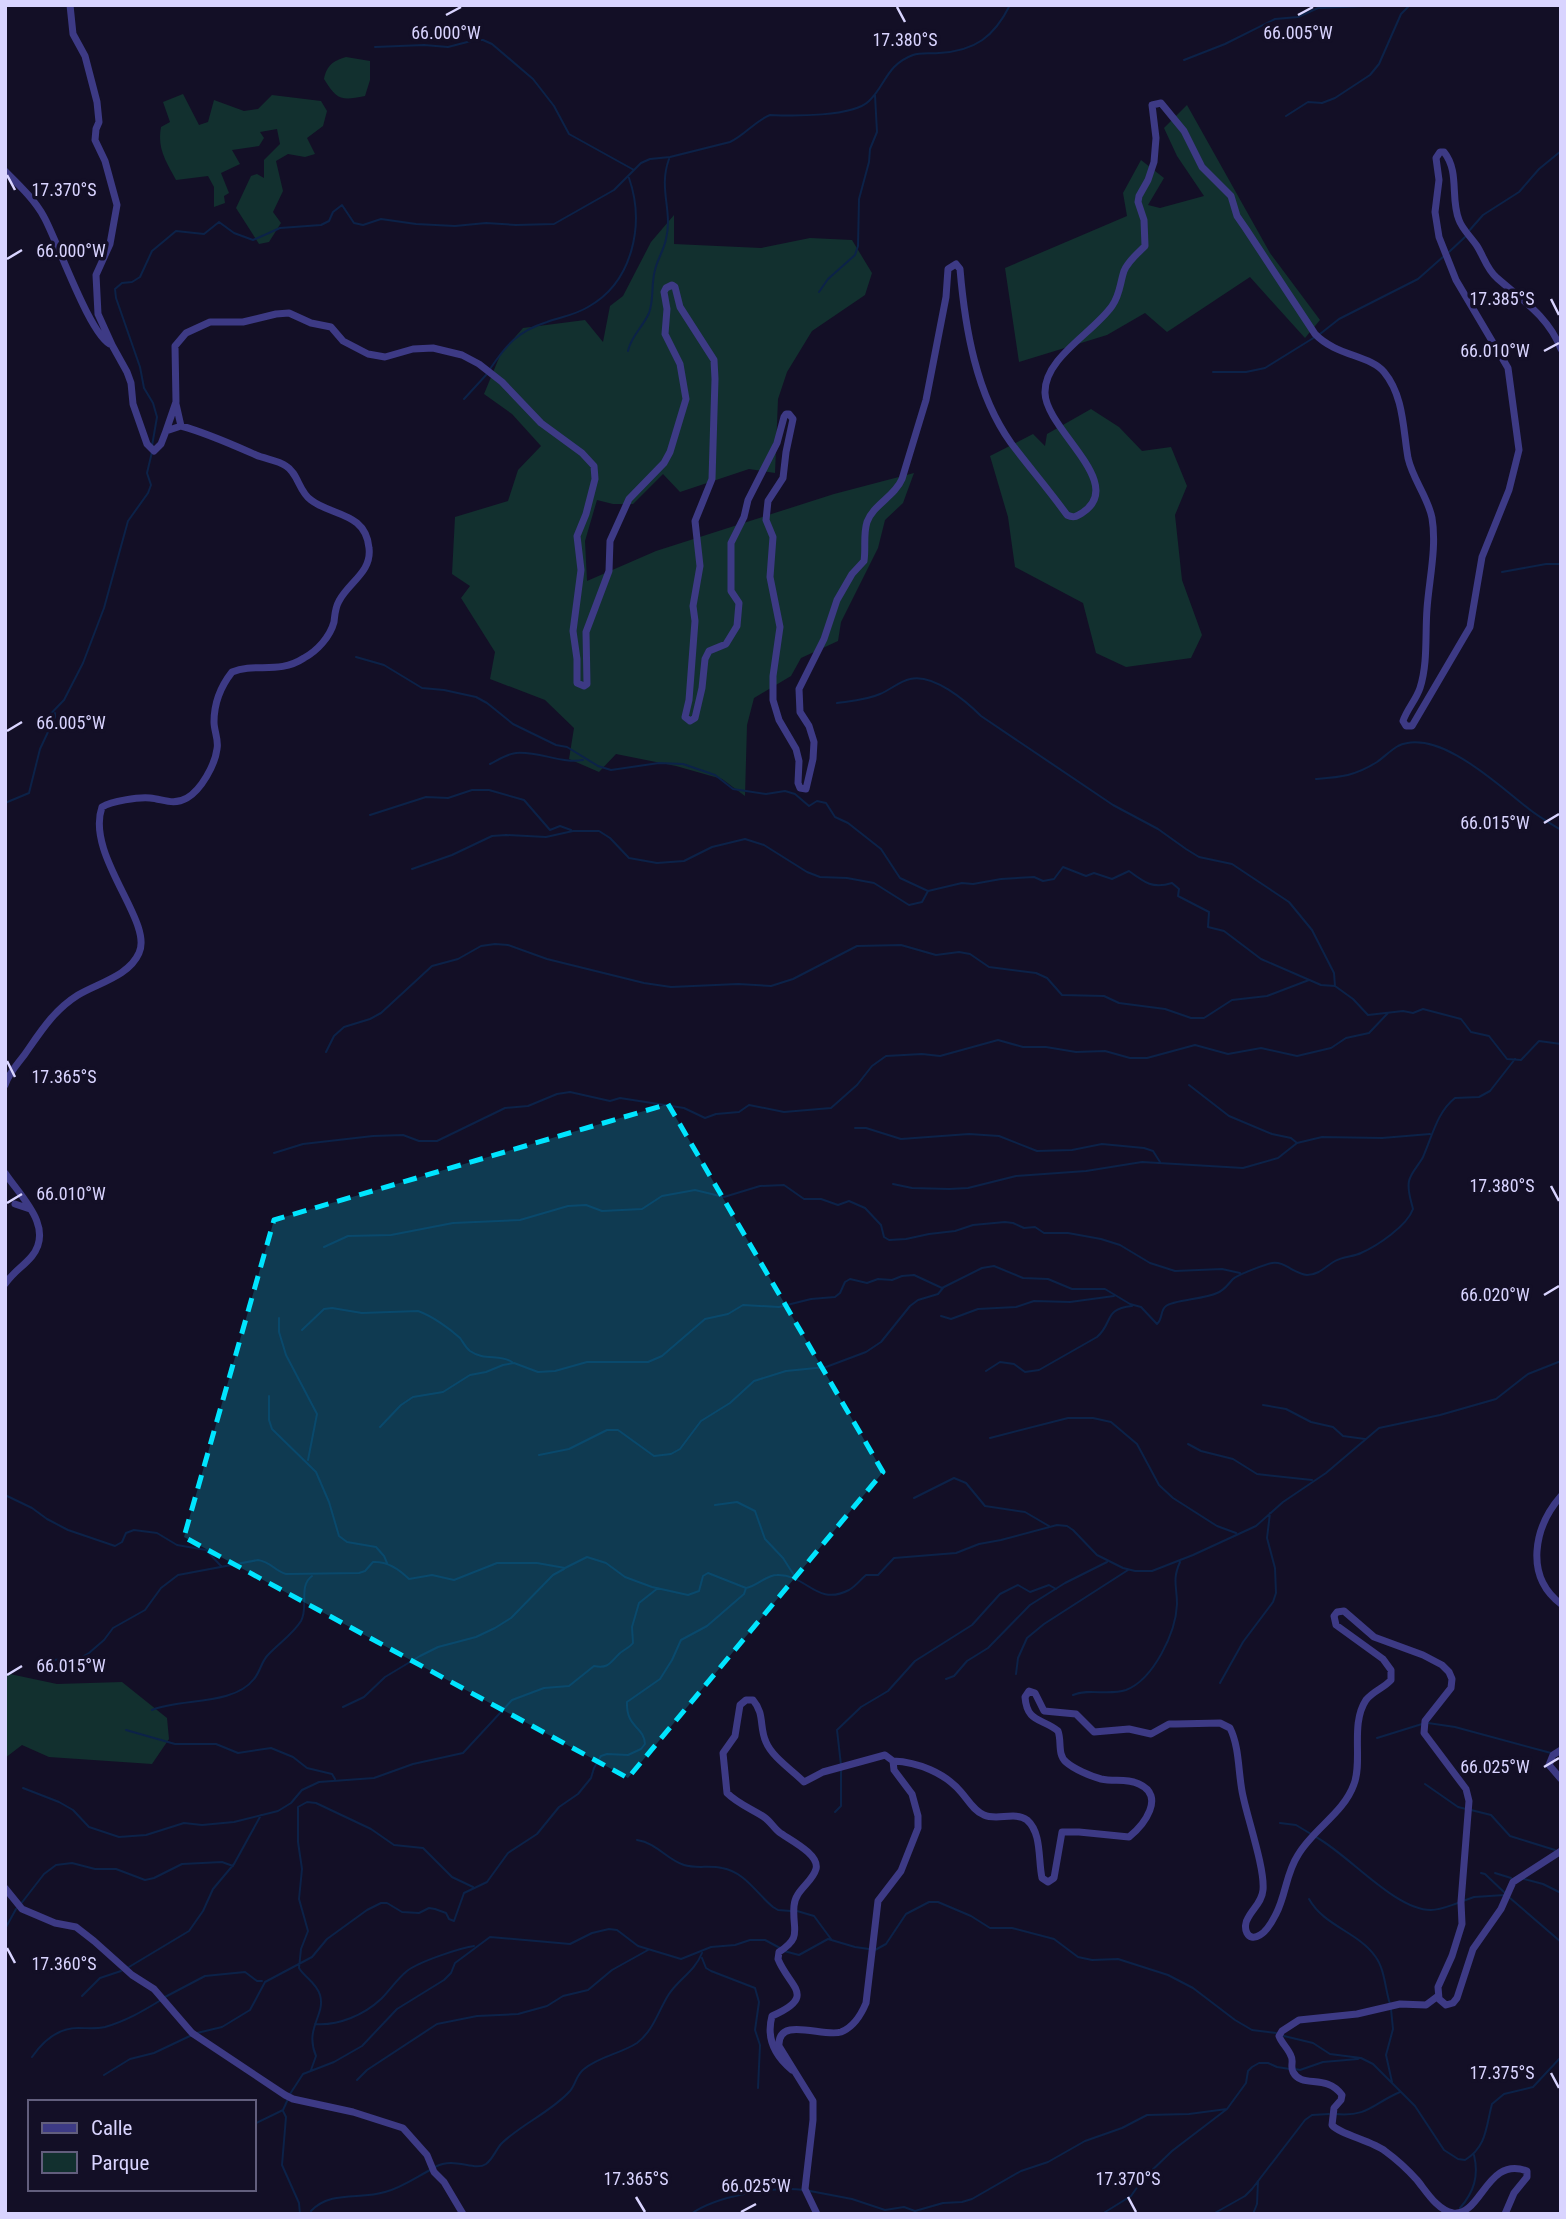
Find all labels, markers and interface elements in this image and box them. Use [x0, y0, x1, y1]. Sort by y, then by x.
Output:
text: 66.000°W [411, 22, 481, 43]
text: 66.005°W [1263, 22, 1333, 43]
text: 17.380°S [872, 29, 938, 50]
text: 17.370°S [31, 179, 97, 200]
text: 66.000°W [36, 240, 106, 261]
text: 17.385°S [1469, 288, 1535, 309]
text: 66.010°W [1460, 340, 1530, 361]
text: 66.005°W [36, 712, 106, 733]
text: 66.015°W [1460, 812, 1530, 833]
text: 17.365°S [31, 1066, 97, 1087]
text: 17.380°S [1469, 1175, 1535, 1196]
text: 66.010°W [36, 1183, 106, 1204]
text: 66.020°W [1460, 1284, 1530, 1305]
text: 66.015°W [36, 1655, 106, 1676]
text: 66.025°W [1460, 1756, 1530, 1777]
text: 17.360°S [31, 1953, 97, 1974]
text: 17.375°S [1469, 2062, 1535, 2083]
legend [28, 2100, 256, 2191]
text: Calle [91, 2116, 133, 2140]
text: Parque [91, 2151, 149, 2175]
text: 17.365°S [603, 2168, 669, 2189]
text: 17.370°S [1095, 2168, 1161, 2189]
text: 66.025°W [721, 2175, 791, 2196]

